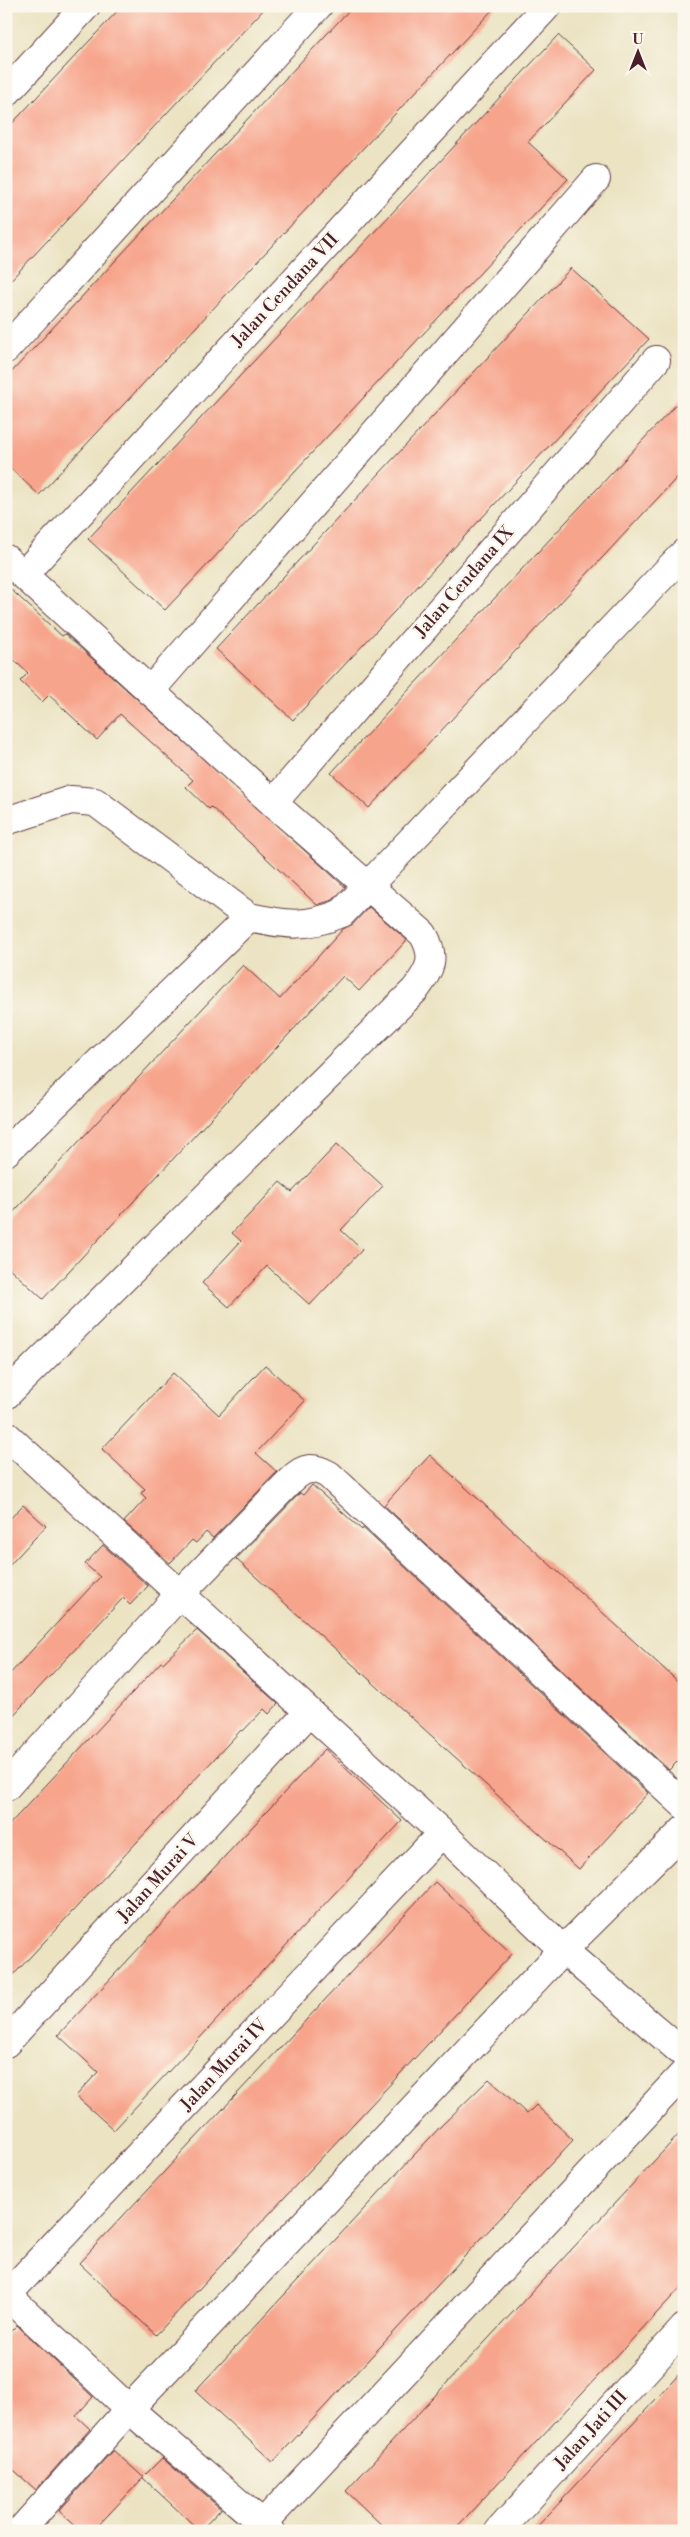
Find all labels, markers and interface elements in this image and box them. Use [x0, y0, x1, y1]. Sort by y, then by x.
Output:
north arrow [612, 28, 662, 78]
text: U [633, 31, 644, 49]
street label: Jalan Cendana VII [226, 228, 344, 352]
street label: Jalan Cendana IX [409, 521, 519, 643]
street label: Jalan Murai V [112, 1829, 204, 1928]
street label: Jalan Murai IV [175, 2014, 273, 2117]
street label: Jalan Jati III [549, 2385, 633, 2475]

